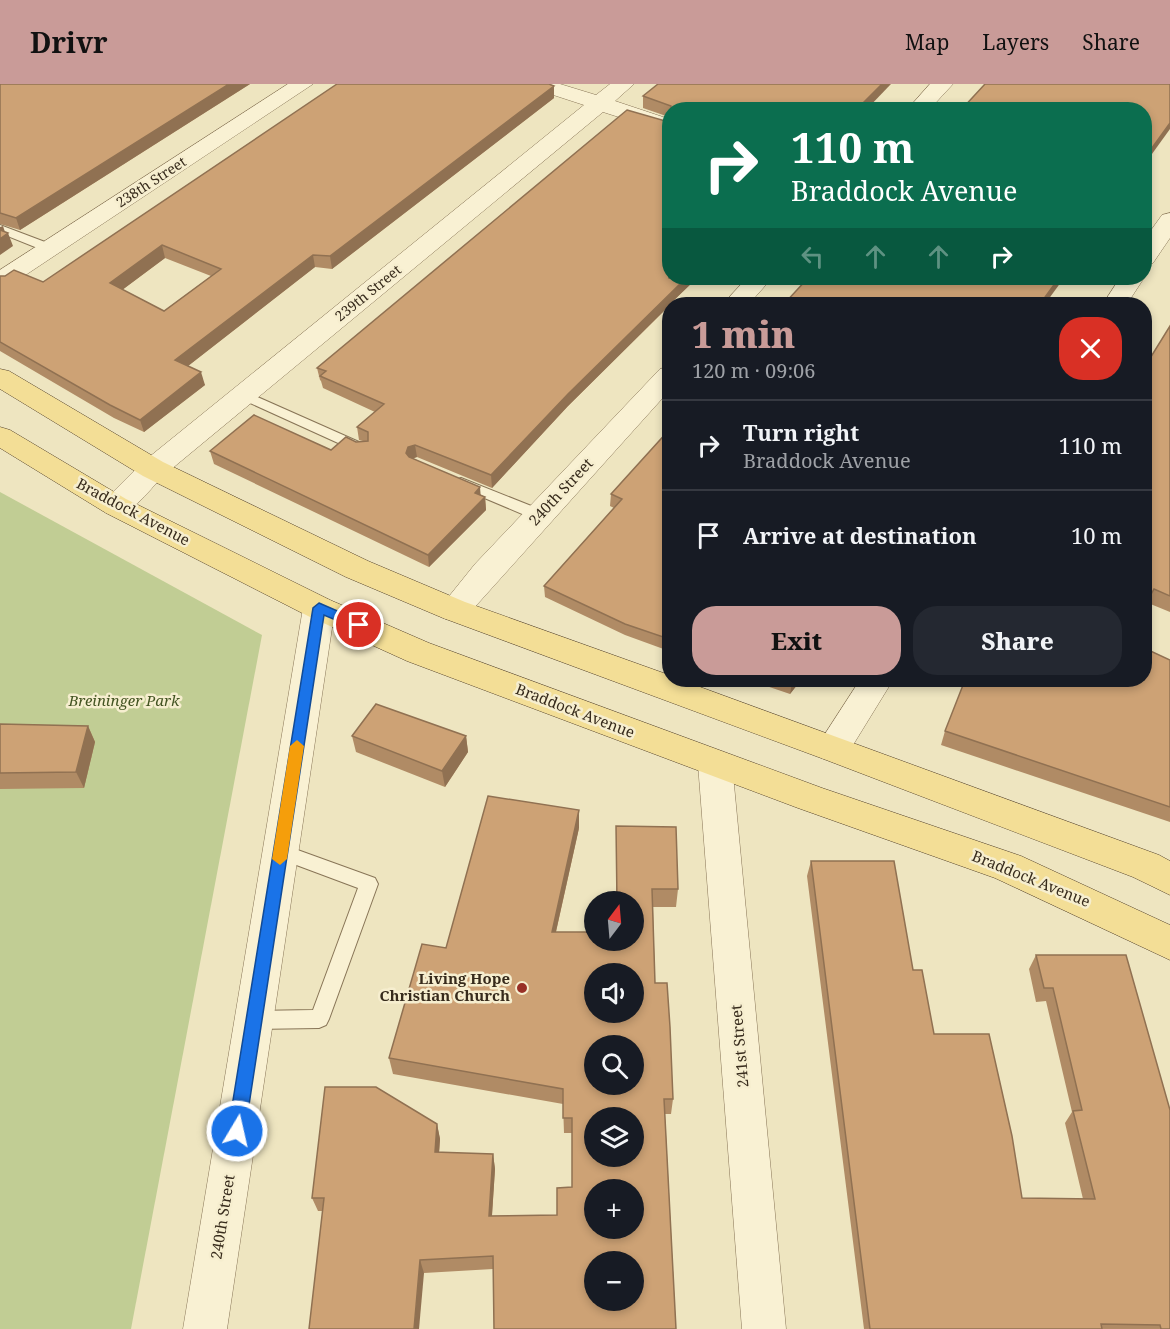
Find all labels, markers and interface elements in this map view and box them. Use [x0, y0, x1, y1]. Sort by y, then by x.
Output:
text: Drivr [30, 23, 108, 61]
text: Map [905, 28, 949, 56]
text: Layers [982, 28, 1049, 56]
text: Share [1082, 28, 1140, 56]
text: 110 m [791, 118, 915, 175]
icon: right [692, 126, 770, 204]
street label: 238th Street [112, 152, 190, 211]
text: Braddock Avenue [791, 172, 1017, 209]
icon: left [796, 240, 829, 273]
icon: ahead [859, 240, 892, 273]
icon: ahead [922, 240, 955, 273]
icon: right [985, 240, 1018, 273]
street label: 239th Street [331, 260, 405, 325]
text: 1 min [692, 310, 795, 359]
button: close [1059, 317, 1122, 380]
text: 120 m · 09:06 [692, 357, 815, 384]
text: Turn right [743, 417, 859, 447]
icon: right [692, 429, 725, 462]
text: 110 m [1059, 430, 1122, 460]
text: Braddock Avenue [743, 447, 911, 474]
street label: 240th Street [524, 453, 597, 529]
street label: Braddock Avenue [73, 473, 194, 549]
icon: arrive [692, 519, 725, 552]
text: Arrive at destination [743, 520, 977, 550]
text: 10 m [1071, 520, 1122, 550]
pin [333, 599, 384, 650]
button: Exit [692, 606, 901, 675]
button: Share [913, 606, 1122, 675]
icon: arrive [342, 608, 375, 641]
street label: Braddock Avenue [513, 678, 638, 742]
park label: Breininger Park [67, 690, 180, 710]
street label: Braddock Avenue [969, 845, 1093, 911]
north arrow [584, 891, 644, 951]
map controls [584, 891, 644, 1311]
button: sound [584, 963, 644, 1023]
place label: Living Hope Christian Church [380, 968, 510, 1005]
marker: Living Hope Christian Church [515, 981, 529, 995]
street label: 241st Street [725, 1004, 753, 1088]
button: search [584, 1035, 644, 1095]
position arrow [205, 1099, 269, 1163]
button: layers [584, 1107, 644, 1167]
street label: 240th Street [205, 1173, 239, 1261]
button: + [584, 1179, 644, 1239]
button: − [584, 1251, 644, 1311]

